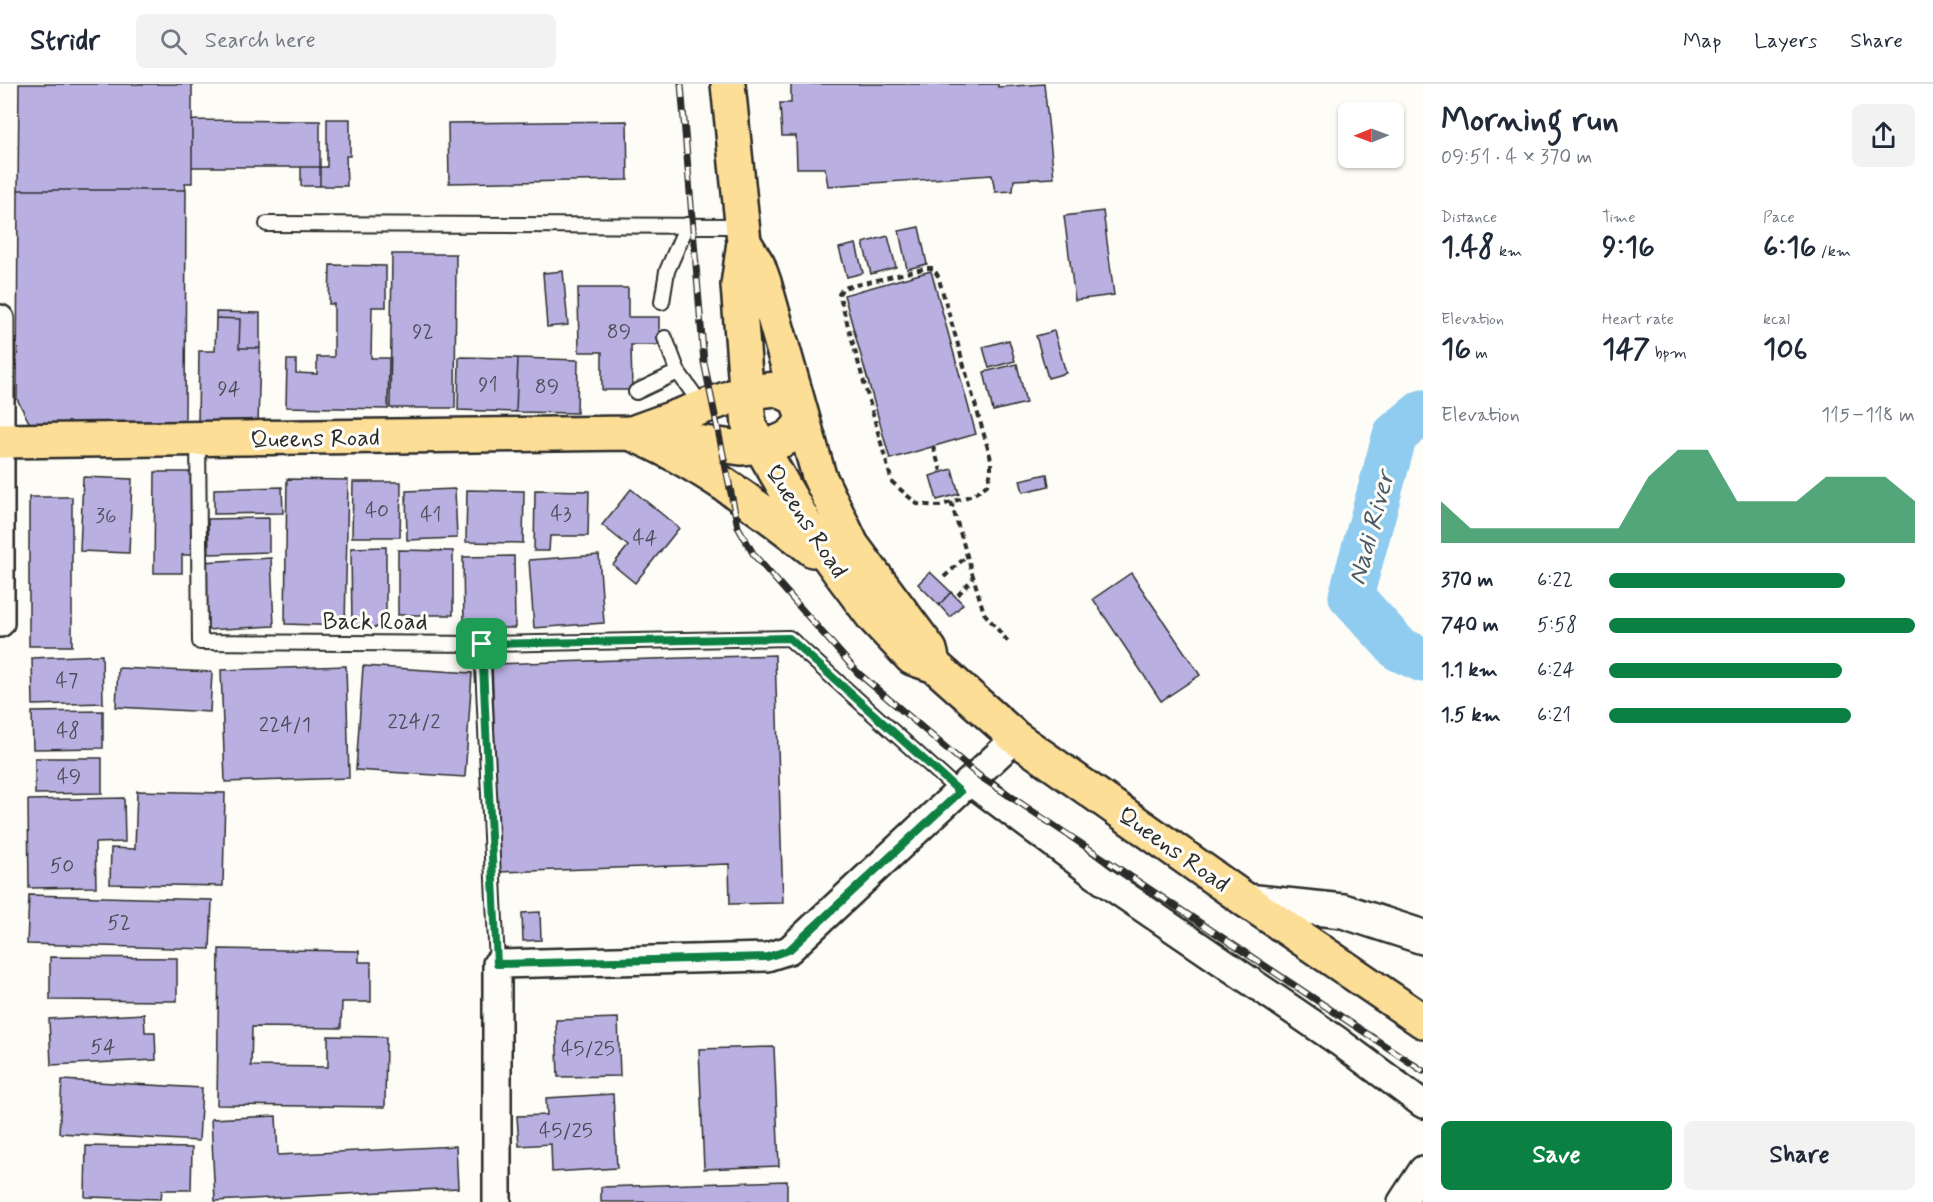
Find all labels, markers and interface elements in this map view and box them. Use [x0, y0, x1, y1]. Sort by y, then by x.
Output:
search box [136, 14, 556, 68]
text: Stridr [30, 23, 100, 60]
icon: search [157, 25, 190, 58]
text: Search here [205, 27, 316, 55]
text: Map [1683, 27, 1721, 55]
text: Layers [1754, 27, 1817, 55]
text: Share [1850, 27, 1903, 55]
text: Morning run [1441, 99, 1619, 143]
north arrow [1338, 102, 1404, 168]
map controls [1338, 102, 1404, 168]
button: share [1852, 104, 1915, 167]
text: 09:51 · 4 × 370 m [1441, 144, 1593, 171]
text: Distance [1441, 207, 1497, 228]
text: Time [1602, 207, 1636, 228]
text: Pace [1763, 207, 1795, 228]
text: 1.48 [1441, 228, 1495, 267]
text: 9:16 [1602, 228, 1655, 267]
text: 6:16 [1763, 228, 1816, 267]
text: km [1495, 241, 1522, 262]
text: /km [1816, 241, 1851, 262]
text: Elevation [1441, 309, 1504, 330]
text: Heart rate [1602, 309, 1674, 330]
text: kcal [1763, 309, 1790, 330]
house number: 92 [412, 318, 434, 346]
house number: 89 [607, 318, 631, 346]
text: 16 [1441, 330, 1471, 369]
text: 147 [1602, 330, 1650, 369]
text: 106 [1763, 330, 1808, 369]
text: m [1471, 343, 1488, 364]
text: bpm [1650, 343, 1687, 364]
house number: 91 [478, 371, 498, 399]
house number: 89 [535, 373, 559, 401]
house number: 94 [217, 375, 241, 403]
text: Elevation [1441, 402, 1520, 429]
text: 115–118 m [1821, 402, 1915, 429]
street label: Queens Road [250, 423, 380, 456]
street label: Queens Road [757, 459, 854, 585]
water label: Nadi River [1341, 465, 1404, 589]
house number: 40 [365, 497, 389, 525]
house number: 43 [550, 500, 572, 528]
house number: 41 [420, 501, 442, 529]
house number: 36 [95, 502, 117, 530]
house number: 44 [633, 524, 658, 552]
text: 370 m [1441, 567, 1493, 594]
text: 6:22 [1537, 567, 1573, 594]
street label: Back Road [323, 607, 428, 638]
text: 740 m [1441, 612, 1499, 639]
text: 5:58 [1537, 612, 1577, 639]
pin [456, 618, 507, 669]
icon: arrive [465, 627, 498, 660]
text: 1.1 km [1441, 657, 1498, 684]
text: 6:24 [1537, 657, 1575, 684]
house number: 47 [56, 667, 78, 695]
text: 1.5 km [1441, 702, 1501, 729]
text: 6:21 [1537, 702, 1571, 729]
house number: 224/2 [387, 708, 441, 736]
house number: 224/1 [259, 711, 311, 739]
house number: 48 [56, 717, 80, 745]
house number: 49 [57, 763, 81, 791]
street label: Queens Road [1111, 800, 1235, 900]
house number: 50 [50, 852, 74, 880]
house number: 52 [107, 909, 131, 937]
house number: 54 [90, 1033, 116, 1061]
house number: 45/25 [561, 1035, 615, 1063]
house number: 45/25 [539, 1117, 593, 1145]
button: Save [1441, 1121, 1672, 1190]
button: Share [1684, 1121, 1915, 1190]

